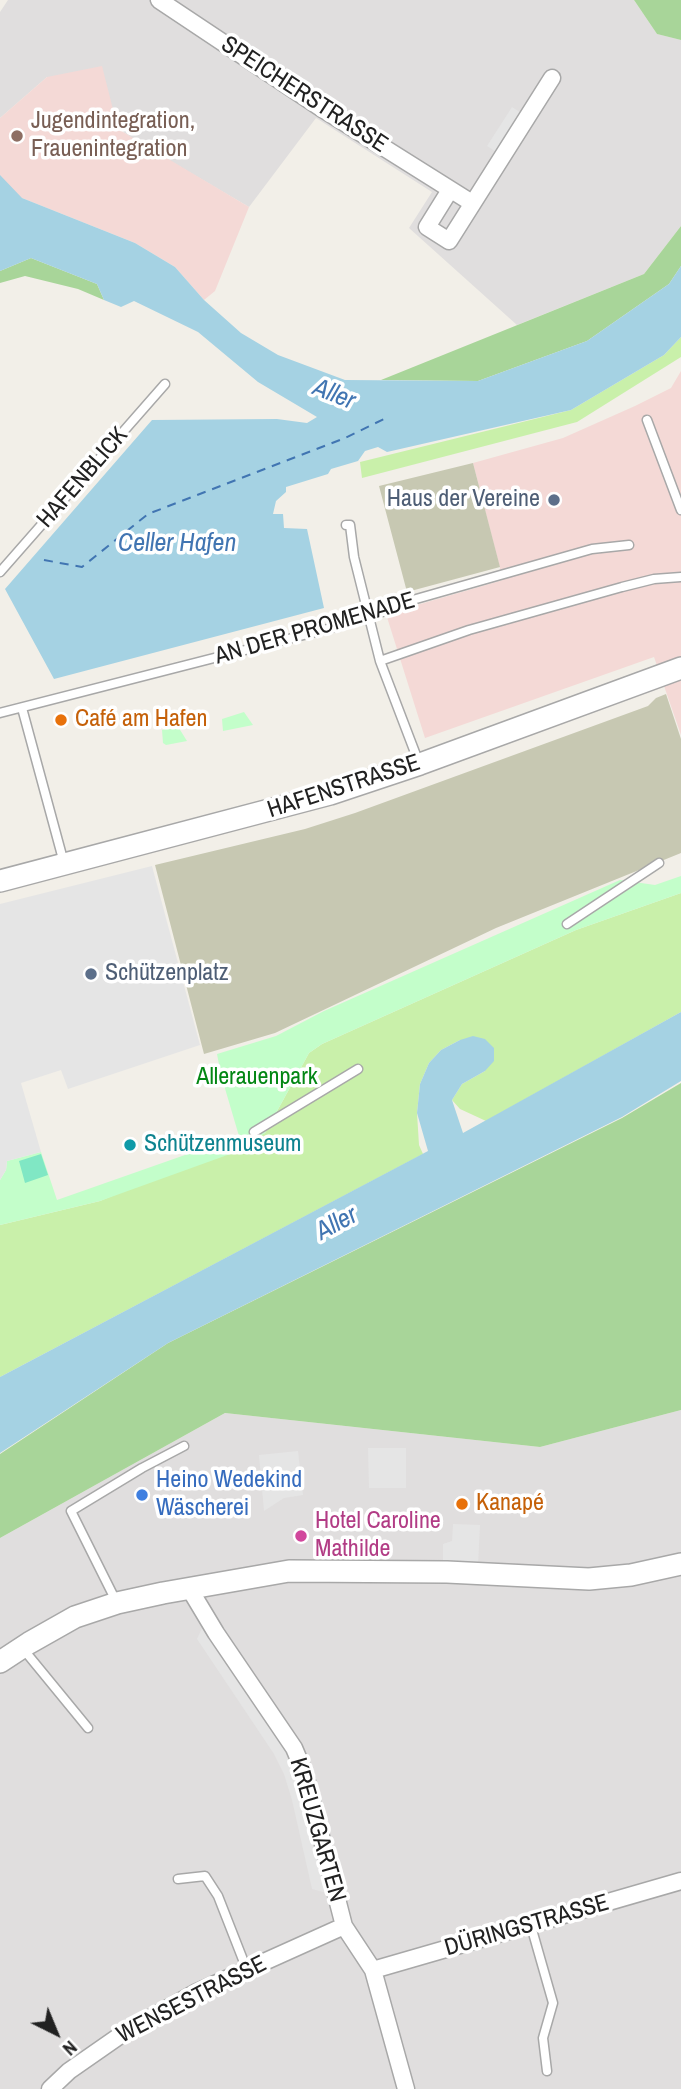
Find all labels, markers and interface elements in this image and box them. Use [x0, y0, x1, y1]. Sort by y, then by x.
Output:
street label: SPEICHERSTRASSE [215, 31, 393, 159]
place label: Jugendintegration, Frauenintegration [31, 108, 195, 164]
marker: Jugendintegration, Frauenintegration [9, 128, 25, 144]
water label: Aller [308, 373, 360, 417]
street label: HAFENBLICK [32, 422, 134, 534]
place label: Haus der Vereine [387, 486, 540, 514]
marker: Haus der Vereine [546, 492, 562, 508]
water label: Celler Hafen [118, 528, 236, 560]
street label: AN DER PROMENADE [212, 587, 418, 671]
place label: Café am Hafen [75, 706, 207, 734]
marker: Café am Hafen [53, 712, 69, 728]
street label: HAFENSTRASSE [264, 749, 424, 825]
place label: Schützenplatz [105, 960, 229, 988]
marker: Schützenplatz [83, 966, 99, 982]
park label: Allerauenpark [196, 1064, 318, 1092]
place label: Schützenmuseum [144, 1131, 302, 1159]
marker: Schützenmuseum [122, 1137, 138, 1153]
water label: Aller [311, 1200, 363, 1248]
place label: Heino Wedekind Wäscherei [156, 1467, 302, 1523]
marker: Heino Wedekind Wäscherei [134, 1487, 150, 1503]
place label: Kanapé [476, 1490, 544, 1518]
marker: Kanapé [454, 1496, 470, 1512]
place label: Hotel Caroline Mathilde [315, 1508, 441, 1564]
marker: Hotel Caroline Mathilde [293, 1528, 309, 1544]
street label: KREUZGARTEN [283, 1755, 351, 1905]
street label: DÜRINGSTRASSE [442, 1889, 612, 1963]
street label: WENSESTRASSE [112, 1950, 272, 2050]
north arrow [21, 1998, 91, 2068]
text: N [57, 2035, 83, 2062]

